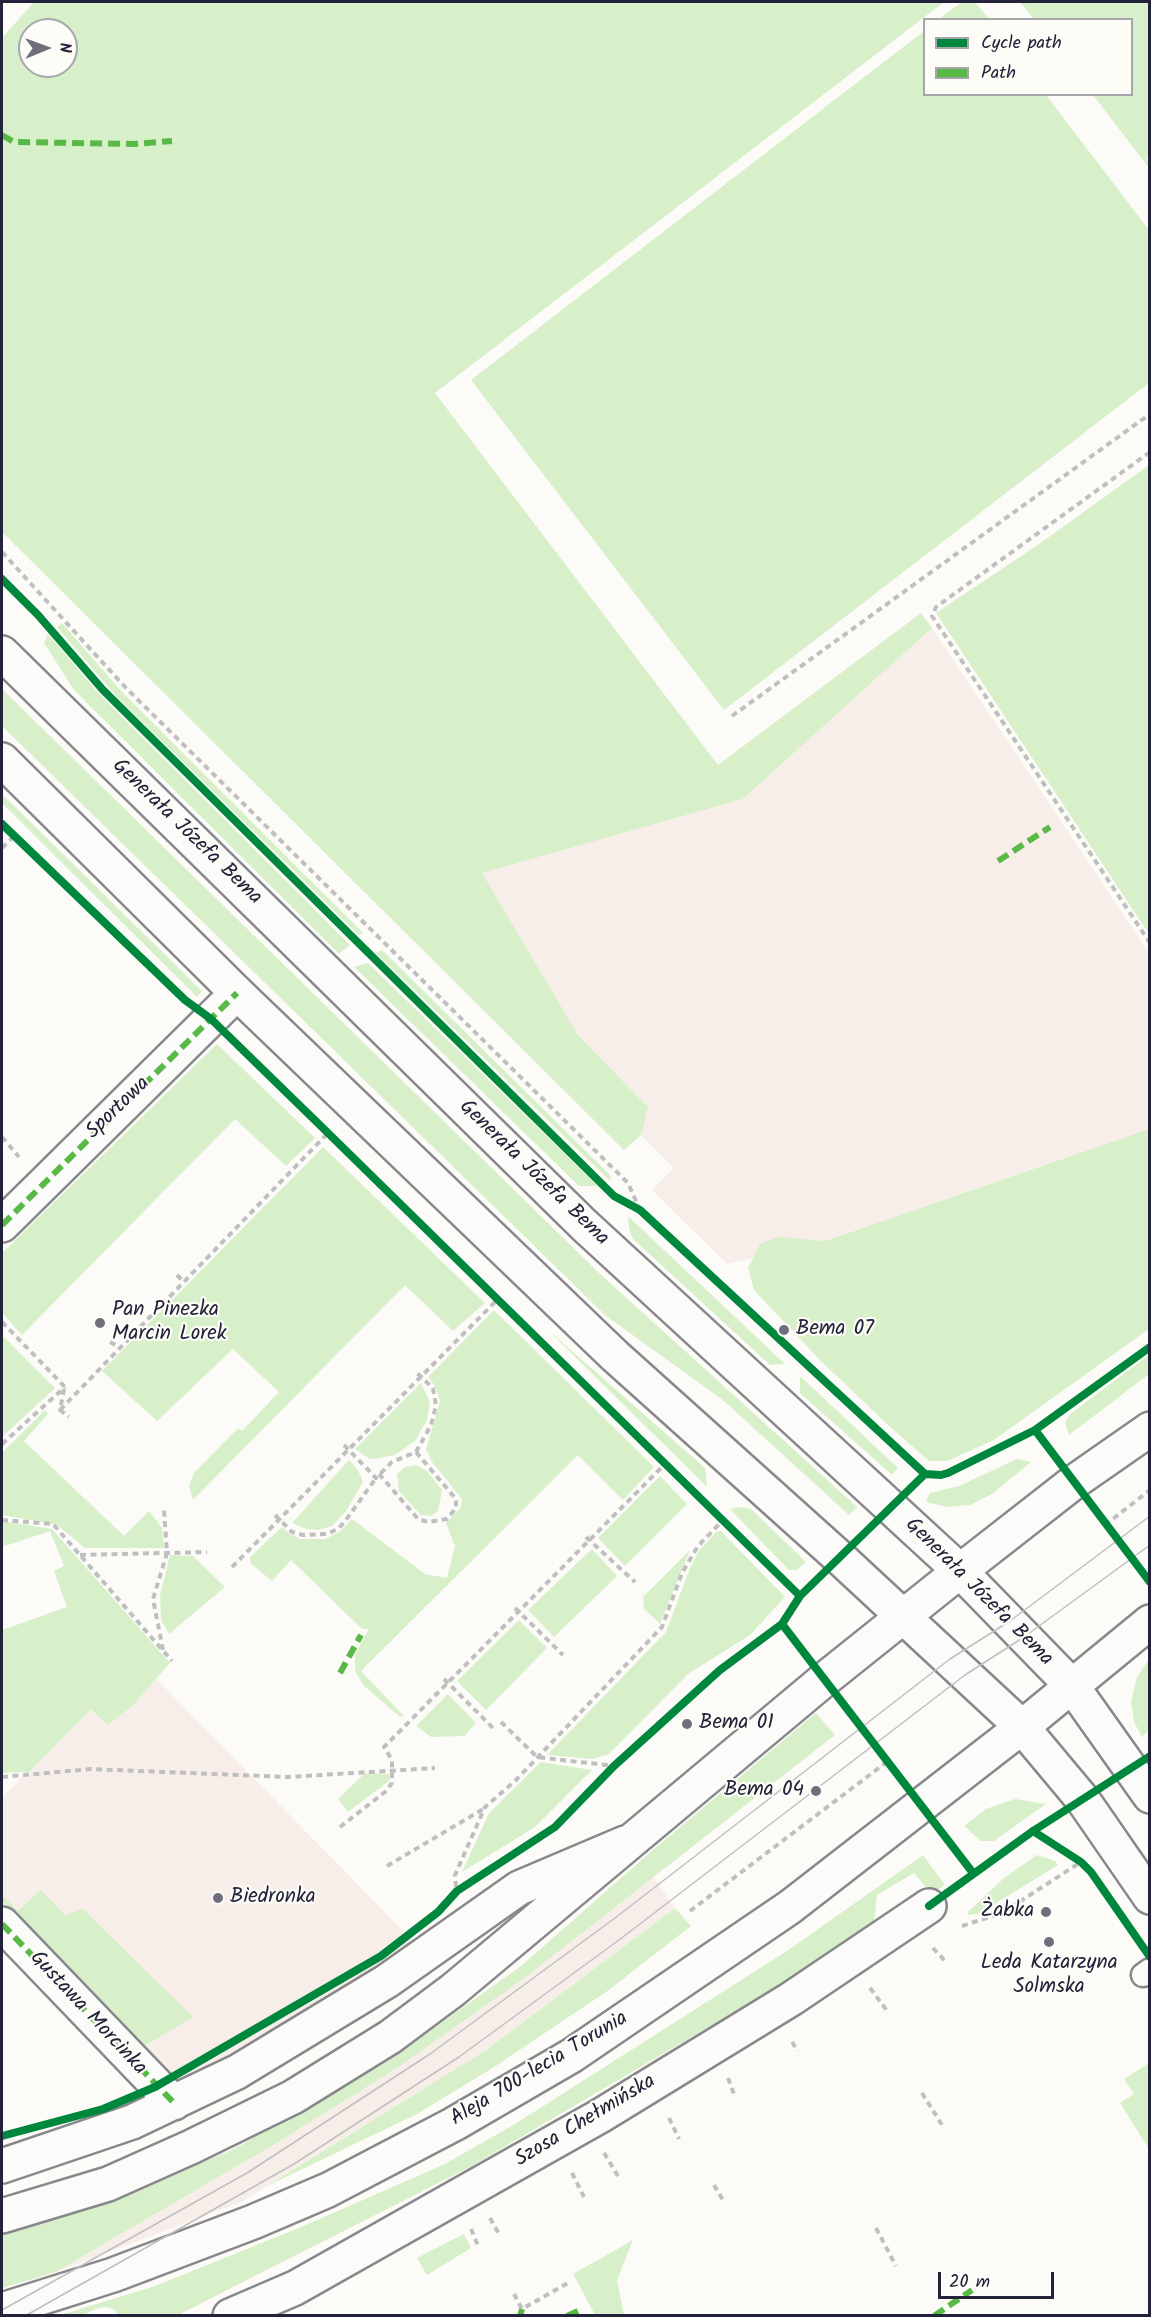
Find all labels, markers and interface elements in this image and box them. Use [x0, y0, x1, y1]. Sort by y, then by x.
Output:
north arrow [18, 18, 78, 78]
legend [923, 18, 1133, 96]
text: Cycle path [981, 29, 1062, 58]
text: N [52, 42, 77, 53]
text: Path [981, 59, 1016, 88]
street label: Generała Józefa Bema [106, 755, 266, 911]
street label: Sportowa [82, 1072, 156, 1146]
street label: Generała Józefa Bema [453, 1096, 613, 1252]
place label: Pan Pinezka Marcin Lorek [112, 1298, 227, 1348]
marker: Pan Pinezka Marcin Lorek [93, 1316, 107, 1330]
place label: Bema 07 [796, 1317, 874, 1343]
marker: Bema 07 [777, 1323, 791, 1337]
street label: Generała Józefa Bema [899, 1514, 1057, 1672]
place label: Bema 01 [699, 1711, 774, 1737]
marker: Bema 01 [680, 1717, 694, 1731]
place label: Bema 04 [724, 1778, 804, 1804]
marker: Bema 04 [809, 1784, 823, 1798]
place label: Biedronka [230, 1885, 316, 1911]
marker: Biedronka [211, 1891, 225, 1905]
place label: Żabka [980, 1899, 1034, 1925]
marker: Żabka [1039, 1905, 1053, 1919]
marker: Leda Katarzyna Solmska [1042, 1935, 1056, 1949]
street label: Gustawa Morcinka [23, 1947, 151, 2081]
place label: Leda Katarzyna Solmska [981, 1951, 1117, 2001]
street label: Aleja 700-lecia Torunia [447, 2007, 633, 2133]
street label: Szosa Chełmińska [511, 2070, 661, 2174]
scale bar [941, 2260, 1056, 2298]
text: 20 m [949, 2268, 990, 2297]

